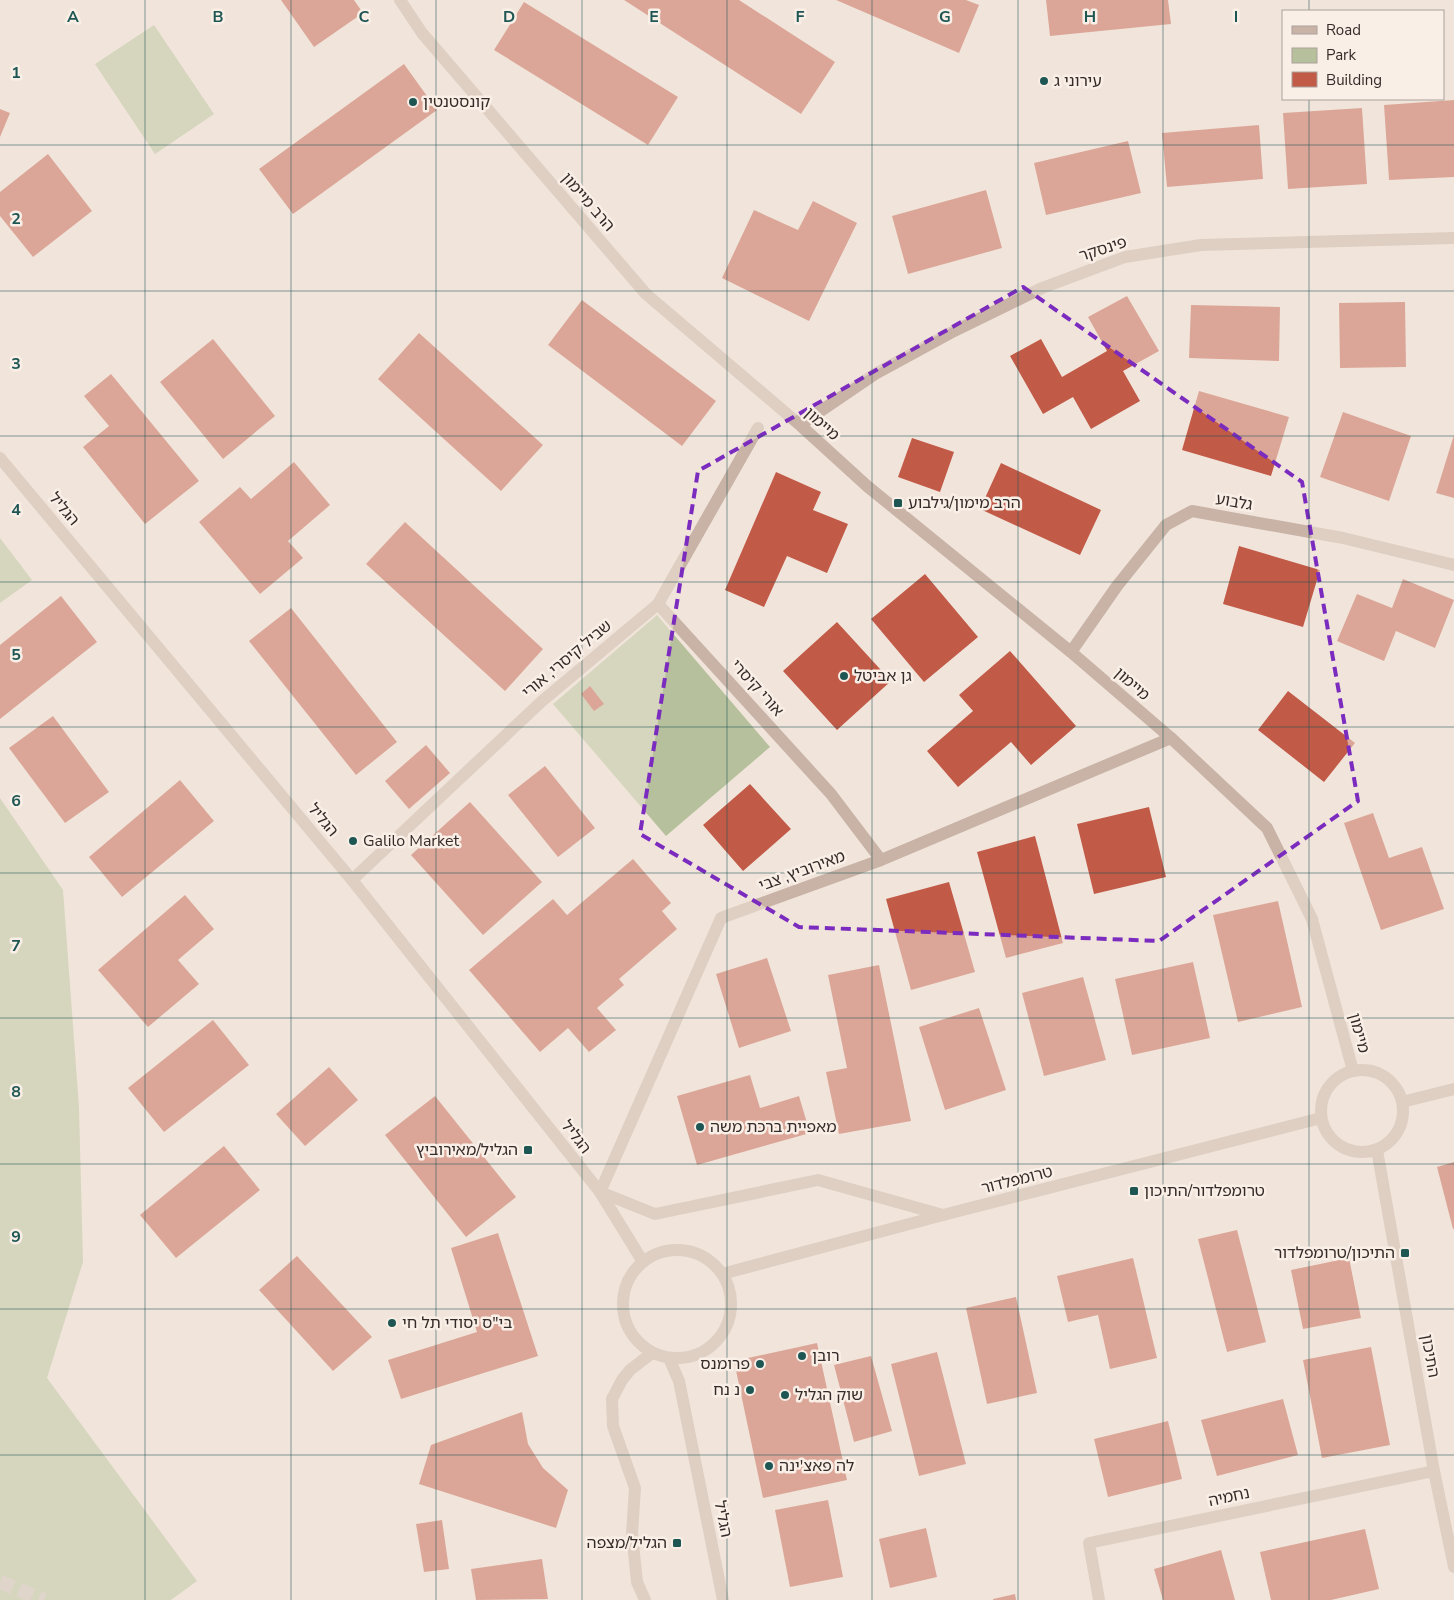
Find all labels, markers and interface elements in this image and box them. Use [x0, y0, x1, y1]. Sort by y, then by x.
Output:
text: A [67, 6, 79, 28]
text: B [212, 6, 224, 28]
text: C [359, 6, 370, 28]
text: D [503, 6, 515, 28]
text: E [649, 6, 659, 28]
text: F [796, 6, 805, 28]
text: G [939, 6, 951, 28]
text: H [1084, 6, 1096, 28]
text: I [1234, 6, 1238, 28]
legend [1282, 10, 1444, 100]
text: Road [1326, 20, 1361, 40]
text: Park [1326, 45, 1356, 65]
text: 1 [11, 62, 21, 84]
place label: עירוני ג [1054, 70, 1102, 92]
text: Building [1326, 70, 1382, 90]
marker: עירוני ג [1038, 75, 1050, 87]
place label: קונסטנטין [423, 91, 490, 113]
marker: קונסטנטין [407, 96, 419, 108]
street label: הרב מיימון [556, 168, 620, 236]
text: 2 [11, 208, 21, 230]
street label: פינסקר [1076, 231, 1130, 267]
text: 3 [11, 353, 21, 375]
street label: מיימון [800, 402, 844, 446]
street label: הגליל [44, 488, 84, 530]
street label: גלבוע [1214, 488, 1254, 516]
place label: הרב מימון/גילבוע [908, 492, 1021, 514]
marker: הרב מימון/גילבוע [892, 497, 904, 509]
text: 4 [11, 499, 21, 521]
street label: שביל קיסרי, אורי [517, 615, 617, 703]
text: 5 [11, 644, 21, 666]
street label: אורי קיסרי [725, 655, 789, 721]
street label: מיימון [1109, 662, 1155, 706]
place label: גן אביטל [854, 665, 912, 687]
marker: גן אביטל [838, 670, 850, 682]
text: 6 [11, 790, 21, 812]
street label: הגליל [303, 799, 343, 841]
place label: Galilo Market [363, 830, 459, 852]
marker: Galilo Market [347, 835, 359, 847]
street label: מאירוביץ, צבי [756, 845, 848, 897]
text: 7 [11, 935, 21, 957]
street label: מיימון [1343, 1011, 1375, 1055]
text: 8 [11, 1081, 21, 1103]
street label: הגליל [556, 1116, 596, 1158]
place label: מאפיית ברכת משה [710, 1116, 837, 1138]
marker: מאפיית ברכת משה [694, 1121, 706, 1133]
place label: הגליל/מאירוביץ [416, 1139, 518, 1161]
marker: הגליל/מאירוביץ [522, 1144, 534, 1156]
street label: טרומפלדור [979, 1161, 1055, 1199]
place label: טרומפלדור/התיכון [1144, 1180, 1265, 1202]
marker: טרומפלדור/התיכון [1128, 1185, 1140, 1197]
text: 9 [11, 1226, 21, 1248]
place label: התיכון/טרומפלדור [1274, 1242, 1395, 1264]
marker: התיכון/טרומפלדור [1399, 1247, 1411, 1259]
place label: בי"ס יסודי תל חי [402, 1312, 512, 1334]
marker: בי"ס יסודי תל חי [386, 1317, 398, 1329]
street label: התיכון [1415, 1333, 1445, 1379]
place label: רובן [812, 1345, 840, 1367]
marker: רובן [796, 1350, 808, 1362]
place label: פרומנס [700, 1353, 750, 1375]
marker: פרומנס [754, 1358, 766, 1370]
place label: נ נח [713, 1379, 740, 1401]
marker: נ נח [744, 1384, 756, 1396]
place label: שוק הגליל [795, 1384, 863, 1406]
marker: שוק הגליל [779, 1389, 791, 1401]
place label: לה פאצ'ינה [779, 1455, 854, 1477]
marker: לה פאצ'ינה [763, 1460, 775, 1472]
street label: נחמיה [1206, 1482, 1252, 1512]
street label: הגליל [709, 1499, 737, 1539]
place label: הגליל/מצפה [587, 1532, 667, 1554]
marker: הגליל/מצפה [671, 1537, 683, 1549]

